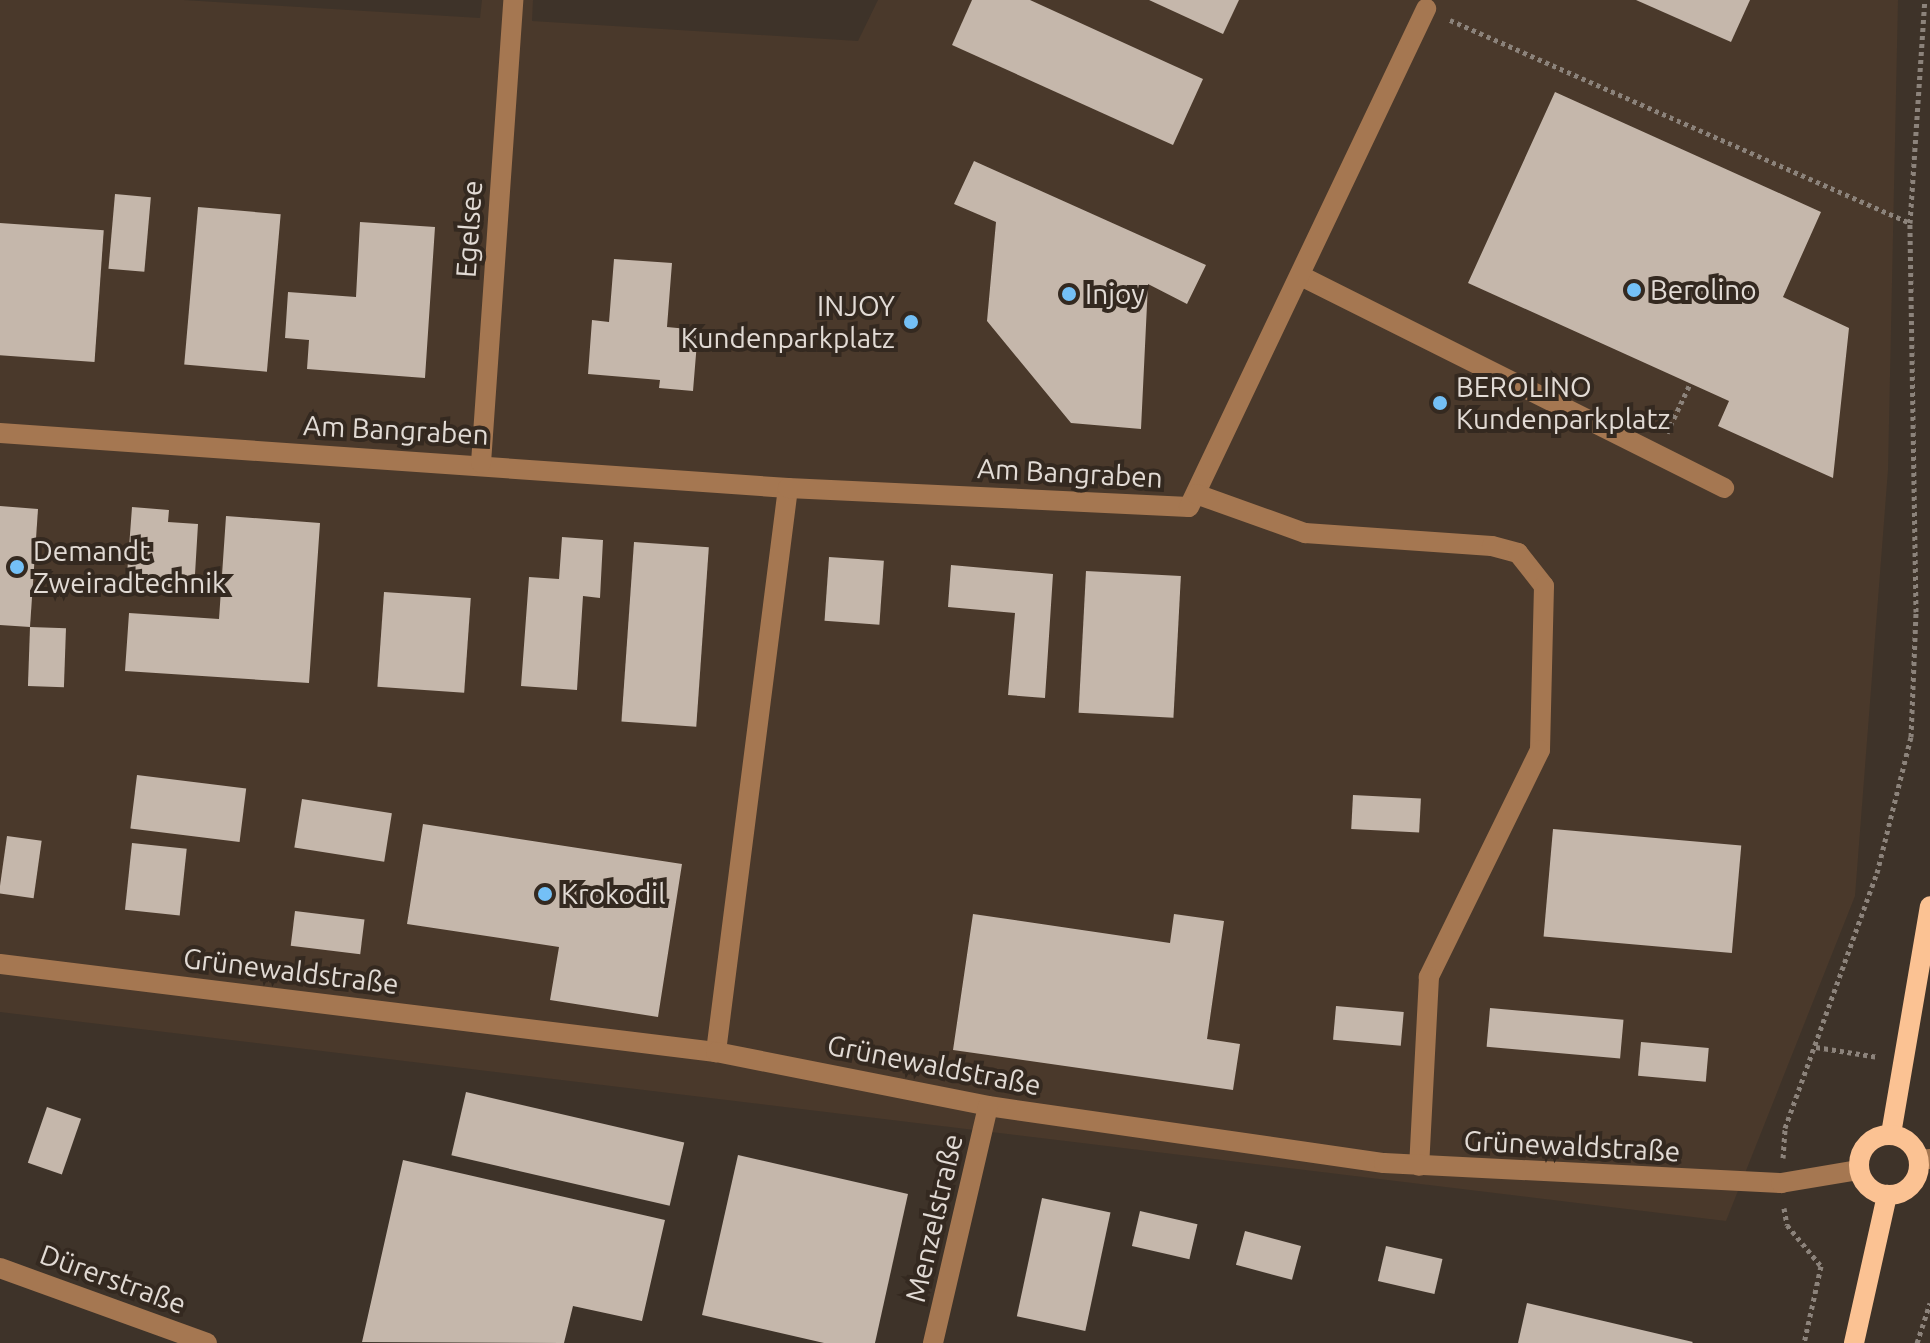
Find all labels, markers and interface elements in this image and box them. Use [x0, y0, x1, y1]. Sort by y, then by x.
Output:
street label: Egelsee [449, 179, 489, 279]
place label: Berolino [1650, 273, 1757, 307]
place label: Injoy [1085, 277, 1145, 311]
marker: Berolino [1625, 281, 1643, 299]
marker: Injoy [1060, 285, 1078, 303]
place label: INJOY Kundenparkplatz [681, 289, 895, 355]
marker: INJOY Kundenparkplatz [902, 313, 920, 331]
place label: BEROLINO Kundenparkplatz [1456, 370, 1670, 436]
marker: BEROLINO Kundenparkplatz [1431, 394, 1449, 412]
street label: Am Bangraben [302, 408, 490, 452]
street label: Am Bangraben [976, 451, 1164, 495]
place label: Demandt Zweiradtechnik [33, 534, 226, 600]
marker: Demandt Zweiradtechnik [8, 558, 26, 576]
place label: Krokodil [561, 877, 665, 911]
marker: Krokodil [536, 885, 554, 903]
street label: Grünewaldstraße [181, 941, 401, 1001]
street label: Grünewaldstraße [824, 1028, 1044, 1102]
street label: Grünewaldstraße [1463, 1124, 1681, 1168]
street label: Menzelstraße [898, 1131, 970, 1305]
street label: Dürerstraße [35, 1237, 191, 1321]

